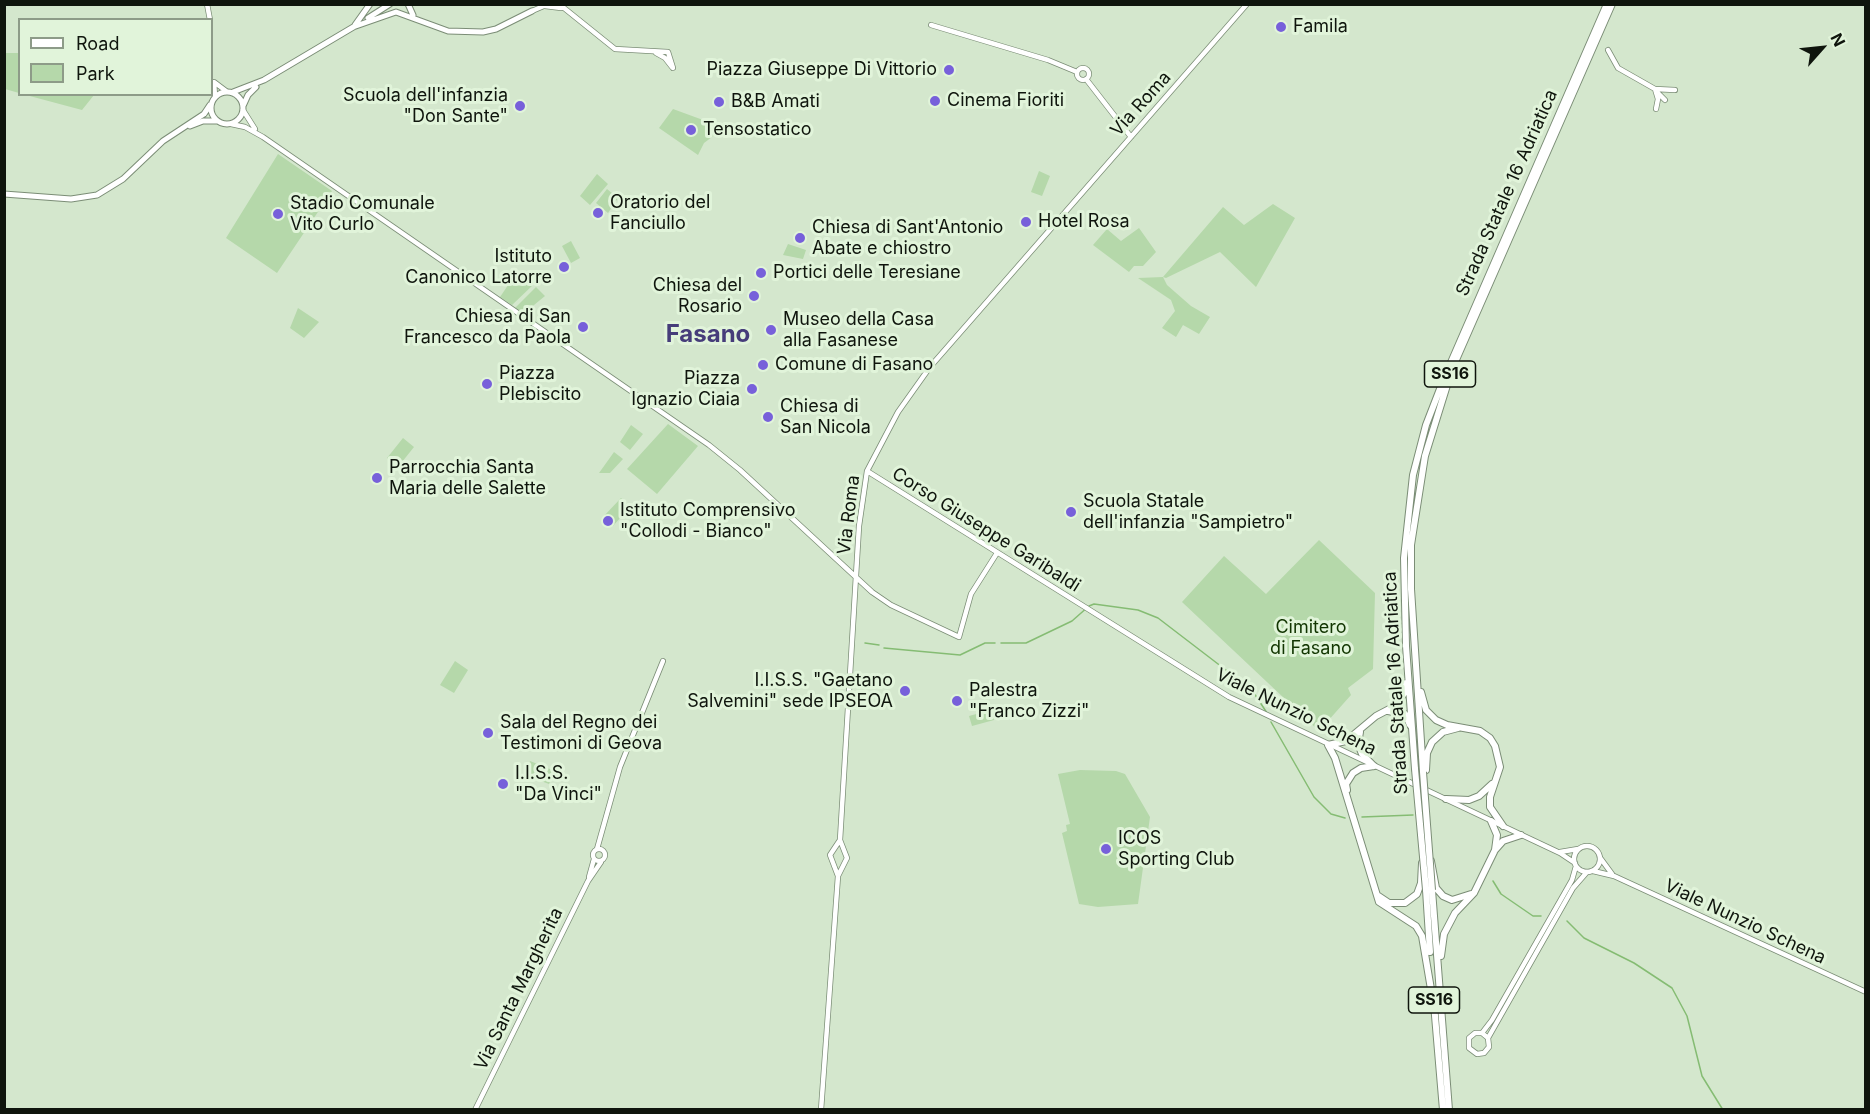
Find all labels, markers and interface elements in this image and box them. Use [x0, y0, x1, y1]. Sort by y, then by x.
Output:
place label: Famila [1293, 16, 1348, 38]
legend [18, 18, 213, 96]
north arrow [1792, 18, 1852, 78]
marker: Famila [1274, 20, 1288, 34]
text: N [1826, 30, 1850, 50]
text: Road [76, 33, 119, 54]
place label: Piazza Giuseppe Di Vittorio [707, 59, 937, 81]
text: Park [76, 63, 115, 84]
marker: Piazza Giuseppe Di Vittorio [942, 63, 956, 77]
street label: Via Roma [1106, 67, 1176, 141]
place label: Scuola dell'infanzia "Don Sante" [343, 85, 508, 128]
street label: Strada Statale 16 Adriatica [1452, 87, 1562, 299]
place label: Cinema Fioriti [947, 90, 1064, 112]
place label: B&B Amati [731, 91, 820, 113]
marker: Cinema Fioriti [928, 94, 942, 108]
marker: B&B Amati [712, 95, 726, 109]
marker: Scuola dell'infanzia "Don Sante" [513, 99, 527, 113]
place label: Tensostatico [703, 119, 812, 141]
marker: Tensostatico [684, 123, 698, 137]
place label: Oratorio del Fanciullo [610, 192, 710, 234]
place label: Stadio Comunale Vito Curlo [290, 193, 435, 236]
marker: Oratorio del Fanciullo [591, 206, 605, 220]
marker: Stadio Comunale Vito Curlo [271, 207, 285, 221]
place label: Hotel Rosa [1038, 211, 1130, 233]
marker: Hotel Rosa [1019, 215, 1033, 229]
place label: Chiesa di Sant'Antonio Abate e chiostro [812, 217, 1003, 260]
marker: Chiesa di Sant'Antonio Abate e chiostro [793, 231, 807, 245]
place label: Istituto Canonico Latorre [405, 246, 552, 288]
marker: Istituto Canonico Latorre [557, 260, 571, 274]
place label: Portici delle Teresiane [773, 262, 961, 284]
marker: Portici delle Teresiane [754, 266, 768, 280]
place label: Chiesa del Rosario [653, 275, 742, 318]
marker: Chiesa del Rosario [747, 289, 761, 303]
place label: Chiesa di San Francesco da Paola [404, 306, 571, 348]
place label: Museo della Casa alla Fasanese [783, 309, 934, 352]
marker: Chiesa di San Francesco da Paola [576, 320, 590, 334]
district label: Fasano [666, 321, 750, 349]
marker: Museo della Casa alla Fasanese [764, 323, 778, 337]
place label: Comune di Fasano [775, 354, 933, 376]
marker: Comune di Fasano [756, 358, 770, 372]
road number: SS16 [1424, 361, 1476, 387]
place label: Piazza Plebiscito [499, 363, 581, 406]
place label: Piazza Ignazio Ciaia [631, 368, 740, 410]
marker: Piazza Plebiscito [480, 377, 494, 391]
marker: Piazza Ignazio Ciaia [745, 382, 759, 396]
place label: Chiesa di San Nicola [780, 396, 871, 438]
marker: Chiesa di San Nicola [761, 410, 775, 424]
place label: Parrocchia Santa Maria delle Salette [389, 457, 546, 500]
street label: Corso Giuseppe Garibaldi [888, 463, 1084, 597]
marker: Parrocchia Santa Maria delle Salette [370, 471, 384, 485]
street label: Via Roma [833, 474, 865, 556]
place label: Scuola Statale dell'infanzia "Sampietro" [1083, 491, 1293, 534]
place label: Istituto Comprensivo "Collodi - Bianco" [620, 500, 795, 542]
marker: Scuola Statale dell'infanzia "Sampietro" [1064, 505, 1078, 519]
marker: Istituto Comprensivo "Collodi - Bianco" [601, 514, 615, 528]
street label: Strada Statale 16 Adriatica [1379, 571, 1413, 795]
park label: Cimitero di Fasano [1270, 617, 1352, 660]
street label: Viale Nunzio Schena [1212, 664, 1380, 760]
place label: I.I.S.S. "Gaetano Salvemini" sede IPSEOA [687, 670, 893, 712]
place label: Palestra "Franco Zizzi" [969, 680, 1089, 722]
marker: I.I.S.S. "Gaetano Salvemini" sede IPSEOA [898, 684, 912, 698]
marker: Palestra "Franco Zizzi" [950, 694, 964, 708]
place label: Sala del Regno dei Testimoni di Geova [500, 712, 662, 754]
marker: Sala del Regno dei Testimoni di Geova [481, 726, 495, 740]
place label: I.I.S.S. "Da Vinci" [515, 763, 602, 806]
marker: I.I.S.S. "Da Vinci" [496, 777, 510, 791]
place label: ICOS Sporting Club [1118, 828, 1235, 870]
marker: ICOS Sporting Club [1099, 842, 1113, 856]
street label: Viale Nunzio Schena [1661, 875, 1829, 969]
street label: Via Santa Margherita [470, 904, 568, 1074]
road number: SS16 [1408, 987, 1460, 1013]

